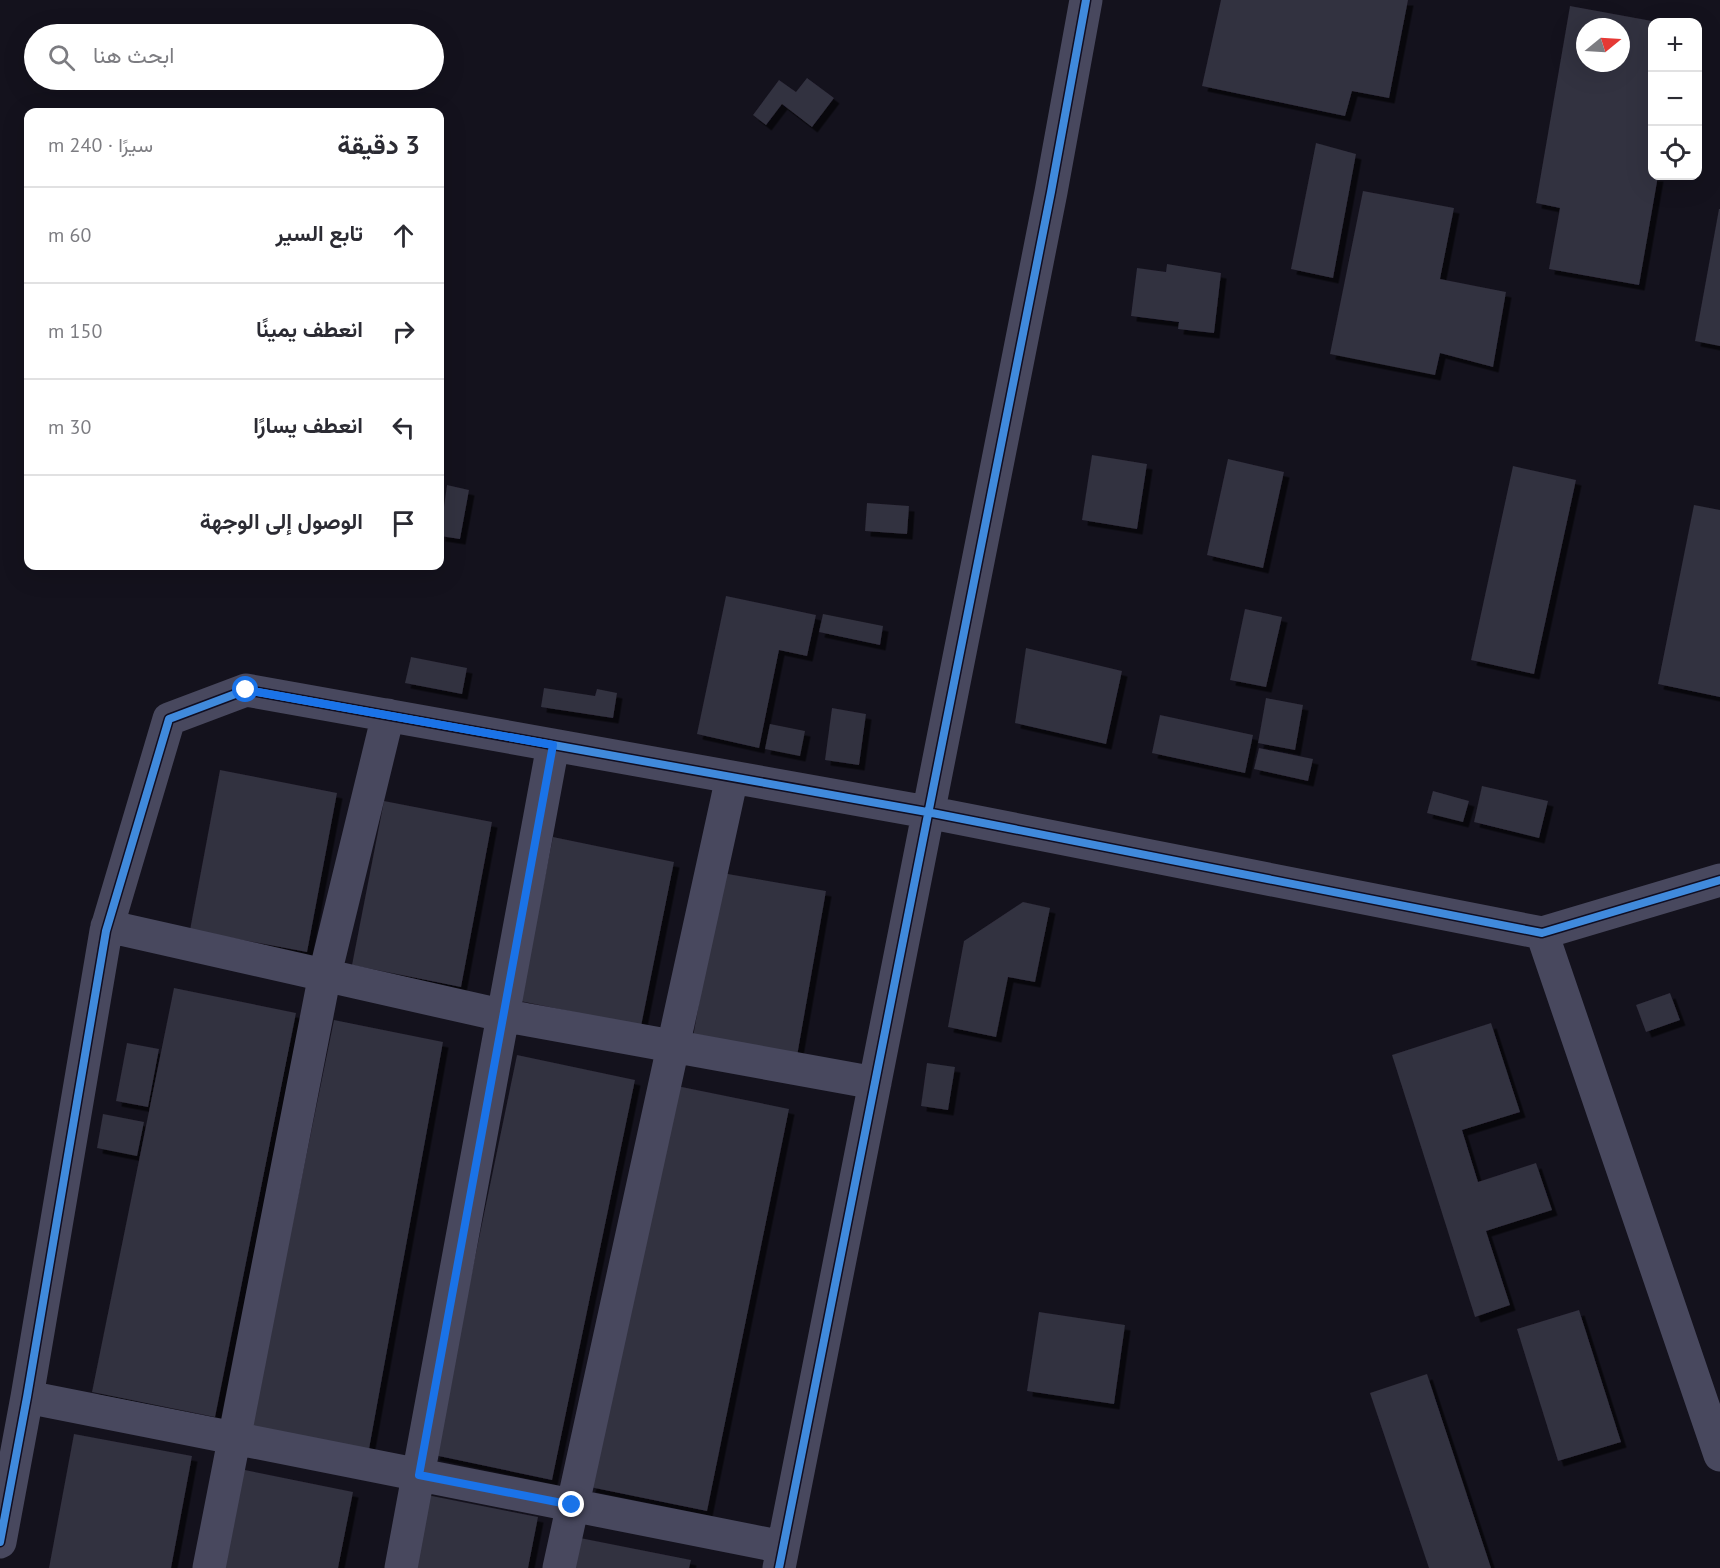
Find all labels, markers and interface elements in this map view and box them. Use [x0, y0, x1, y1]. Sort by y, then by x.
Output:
north arrow [1576, 18, 1630, 72]
map controls [1648, 18, 1702, 180]
button: + [1648, 18, 1702, 72]
search box [24, 24, 444, 90]
icon: search [45, 41, 78, 74]
text: ابحث هنا [93, 41, 174, 69]
button: − [1648, 72, 1702, 126]
button: locate [1648, 126, 1702, 180]
text: 3 دقيقة [337, 128, 420, 161]
text: سيرًا · 240 m [48, 132, 153, 158]
text: تابع السير [275, 219, 363, 247]
icon: ahead [387, 219, 420, 252]
text: 60 m [48, 222, 91, 248]
text: انعطف يمينًا [256, 315, 363, 343]
icon: right [387, 315, 420, 348]
text: 150 m [48, 318, 102, 344]
text: انعطف يسارًا [253, 411, 363, 439]
icon: left [387, 411, 420, 444]
text: 30 m [48, 414, 91, 440]
text: الوصول إلى الوجهة [200, 507, 363, 535]
icon: arrive [387, 507, 420, 540]
route start [232, 676, 258, 702]
route end [558, 1491, 584, 1517]

